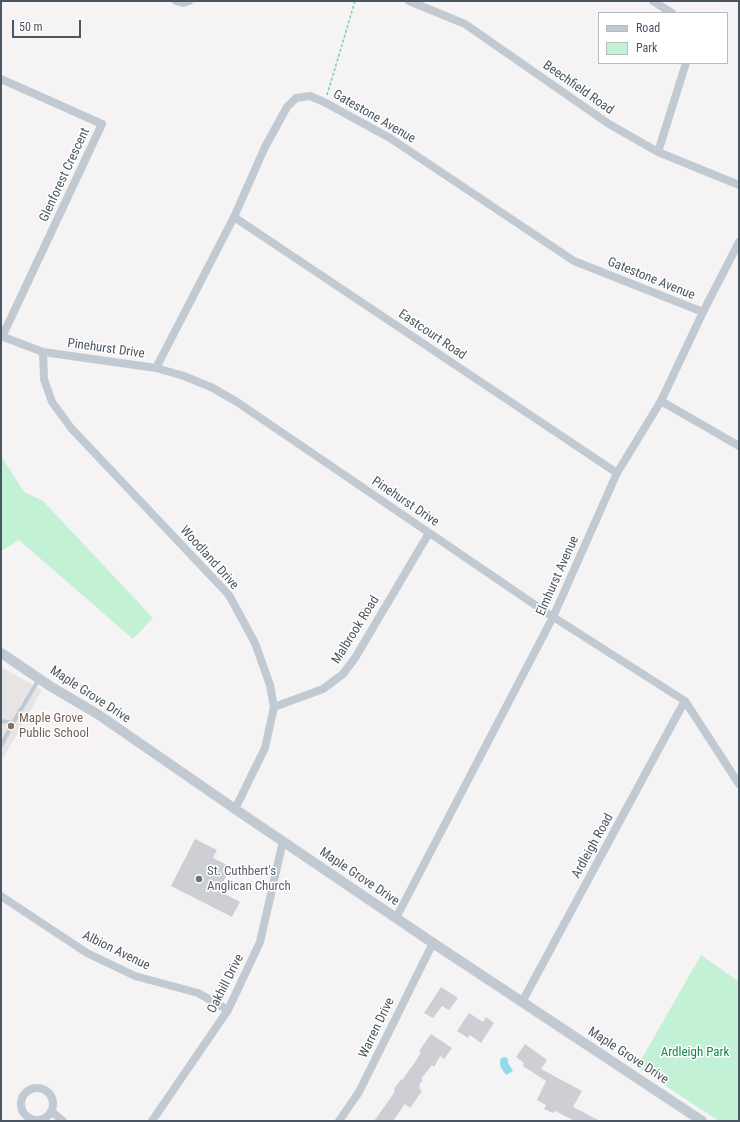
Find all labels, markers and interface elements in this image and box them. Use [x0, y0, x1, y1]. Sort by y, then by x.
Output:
scale bar [14, 12, 83, 38]
legend [598, 12, 728, 64]
text: 50 m [19, 20, 43, 34]
text: Road [636, 21, 660, 35]
text: Park [636, 41, 657, 55]
street label: Beechfield Road [540, 58, 616, 118]
street label: Gatestone Avenue [330, 87, 418, 147]
street label: Glenforest Crescent [36, 126, 94, 224]
street label: Gatestone Avenue [605, 254, 697, 304]
street label: Eastcourt Road [395, 307, 469, 363]
street label: Pinehurst Drive [66, 336, 146, 362]
street label: Pinehurst Drive [368, 474, 442, 530]
street label: Woodland Drive [176, 523, 242, 593]
street label: Elmhurst Avenue [533, 534, 583, 618]
street label: Malbrook Road [329, 593, 383, 667]
street label: Maple Grove Drive [47, 663, 133, 727]
place label: Maple Grove Public School [19, 711, 89, 742]
marker: Maple Grove Public School [6, 721, 16, 731]
street label: Ardleigh Road [569, 811, 617, 881]
street label: Maple Grove Drive [316, 845, 402, 909]
place label: St. Cuthbert's Anglican Church [207, 864, 291, 895]
marker: St. Cuthbert's Anglican Church [194, 874, 204, 884]
street label: Albion Avenue [80, 928, 152, 974]
street label: Oakhill Drive [205, 952, 247, 1016]
street label: Warren Drive [356, 995, 398, 1061]
street label: Maple Grove Drive [585, 1024, 671, 1088]
park label: Ardleigh Park [661, 1045, 729, 1061]

